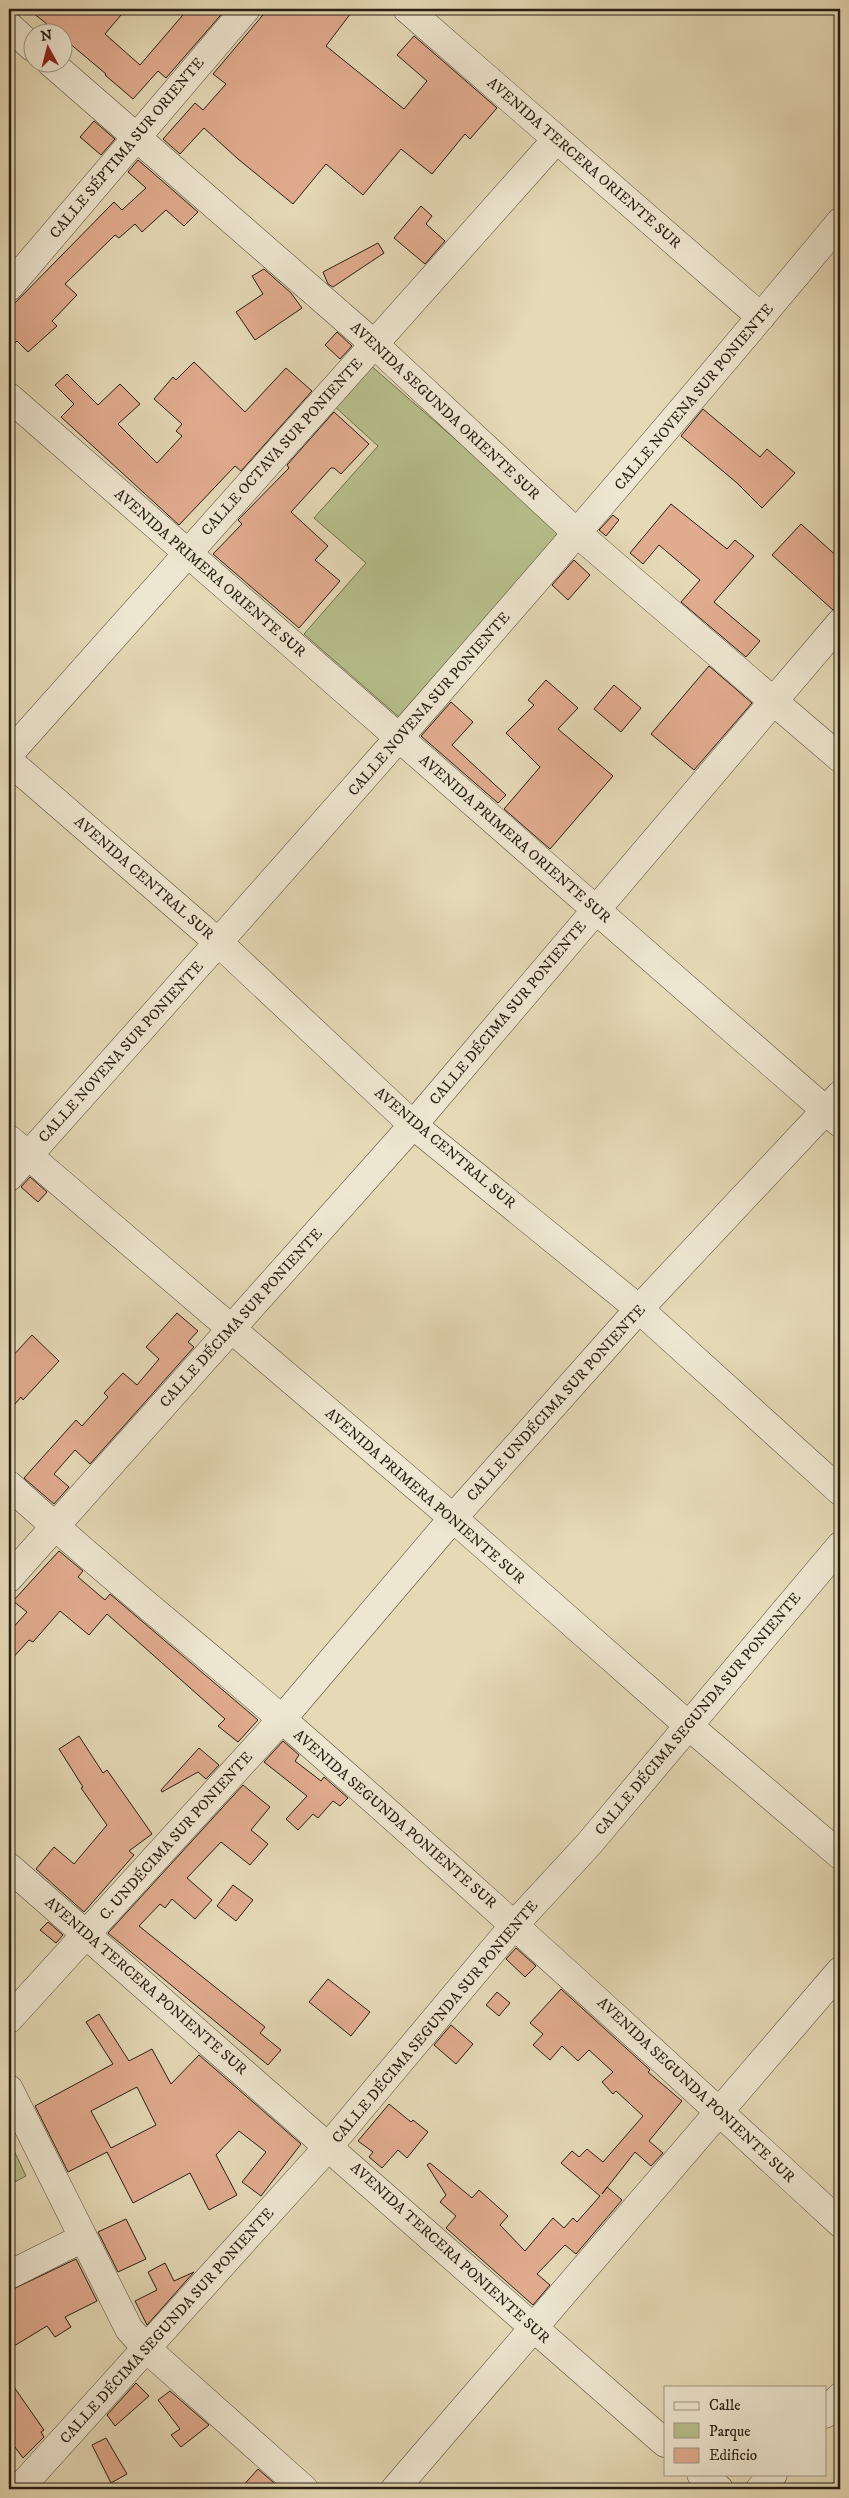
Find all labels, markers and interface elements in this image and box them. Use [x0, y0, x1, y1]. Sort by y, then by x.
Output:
north arrow [22, 22, 72, 72]
text: N [40, 26, 54, 46]
street label: CALLE SÉPTIMA SUR ORIENTE [46, 53, 209, 242]
street label: AVENIDA TERCERA ORIENTE SUR [483, 74, 685, 252]
street label: CALLE NOVENA SUR PONIENTE [610, 300, 778, 494]
street label: AVENIDA SEGUNDA ORIENTE SUR [346, 318, 544, 504]
street label: CALLE OCTAVA SUR PONIENTE [197, 354, 367, 540]
street label: AVENIDA PRIMERA ORIENTE SUR [110, 485, 310, 661]
street label: CALLE NOVENA SUR PONIENTE [344, 608, 514, 800]
street label: AVENIDA PRIMERA ORIENTE SUR [415, 751, 615, 927]
street label: AVENIDA CENTRAL SUR [70, 812, 218, 944]
street label: CALLE DÉCIMA SUR PONIENTE [425, 917, 591, 1109]
street label: CALLE NOVENA SUR PONIENTE [34, 957, 208, 1147]
street label: AVENIDA CENTRAL SUR [370, 1083, 520, 1213]
street label: CALLE DÉCIMA SUR PONIENTE [155, 1224, 327, 1411]
street label: CALLE UNDÉCIMA SUR PONIENTE [462, 1300, 650, 1505]
street label: AVENIDA PRIMERA PONIENTE SUR [321, 1404, 529, 1588]
street label: CALLE DÉCIMA SEGUNDA SUR PONIENTE [591, 1588, 806, 1839]
street label: AVENIDA SEGUNDA PONIENTE SUR [289, 1725, 501, 1913]
street label: C. UNDÉCIMA SUR PONIENTE [95, 1748, 257, 1924]
street label: AVENIDA TERCERA PONIENTE SUR [41, 1893, 251, 2079]
street label: CALLE DÉCIMA SEGUNDA SUR PONIENTE [328, 1896, 543, 2147]
street label: AVENIDA SEGUNDA PONIENTE SUR [593, 1993, 799, 2187]
street label: AVENIDA TERCERA PONIENTE SUR [346, 2158, 554, 2348]
street label: CALLE DÉCIMA SEGUNDA SUR PONIENTE [56, 2204, 278, 2448]
legend [664, 2386, 826, 2476]
text: Calle [709, 2396, 741, 2415]
text: Parque [709, 2422, 750, 2441]
text: Edificio [709, 2446, 757, 2465]

